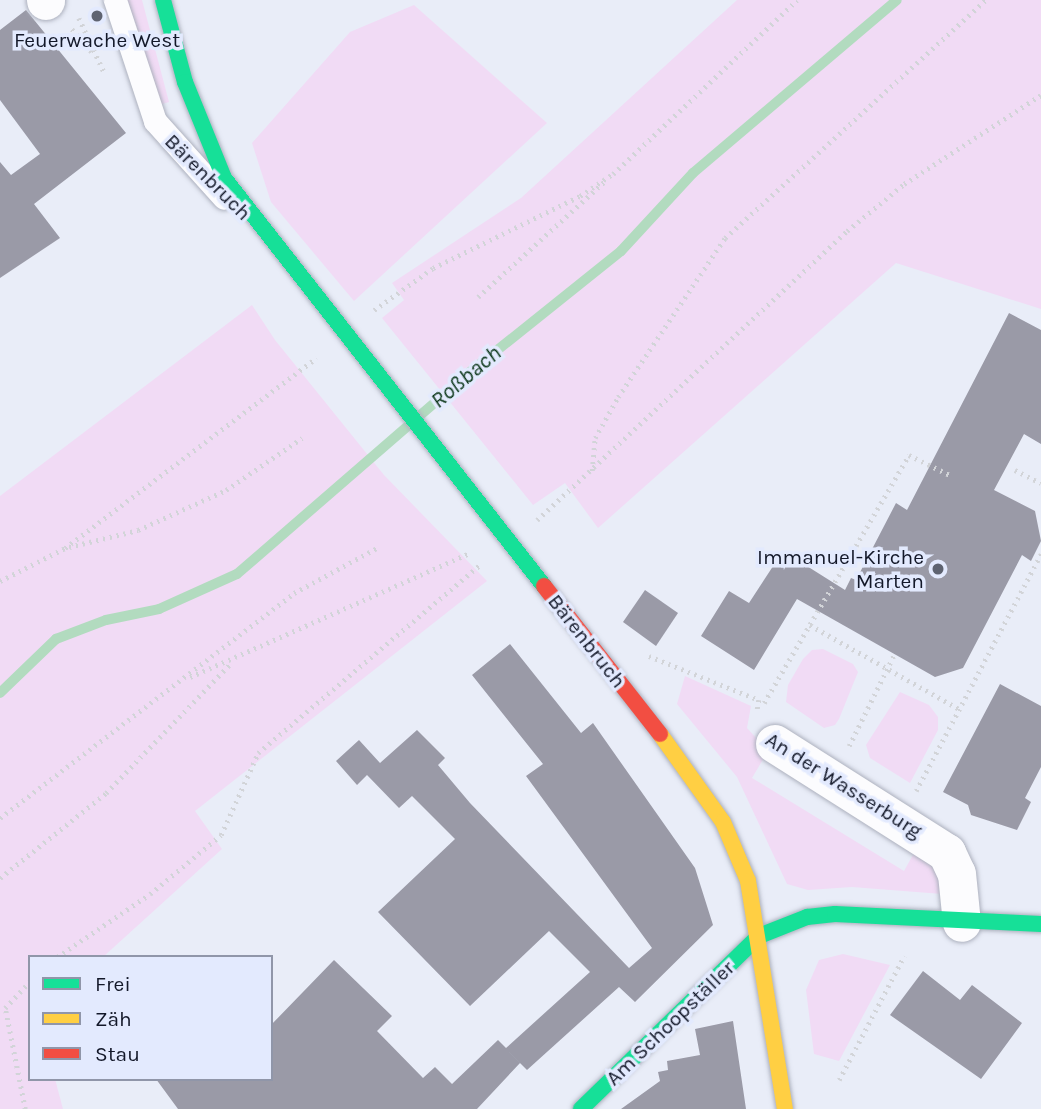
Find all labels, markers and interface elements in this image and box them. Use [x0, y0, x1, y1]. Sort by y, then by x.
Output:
marker: Feuerwache West [89, 8, 105, 24]
place label: Feuerwache West [14, 27, 180, 53]
street label: Bärenbruch [160, 129, 256, 225]
water label: Roßbach [425, 340, 507, 414]
place label: Immanuel-Kirche Marten [757, 544, 924, 594]
marker: Immanuel-Kirche Marten [930, 561, 946, 577]
street label: Bärenbruch [543, 589, 631, 693]
street label: An der Wasserburg [761, 727, 927, 843]
legend [28, 955, 273, 1081]
street label: Am Schoopställer [601, 955, 739, 1091]
text: Frei [95, 972, 131, 996]
text: Zäh [95, 1007, 132, 1031]
text: Stau [95, 1042, 140, 1066]

